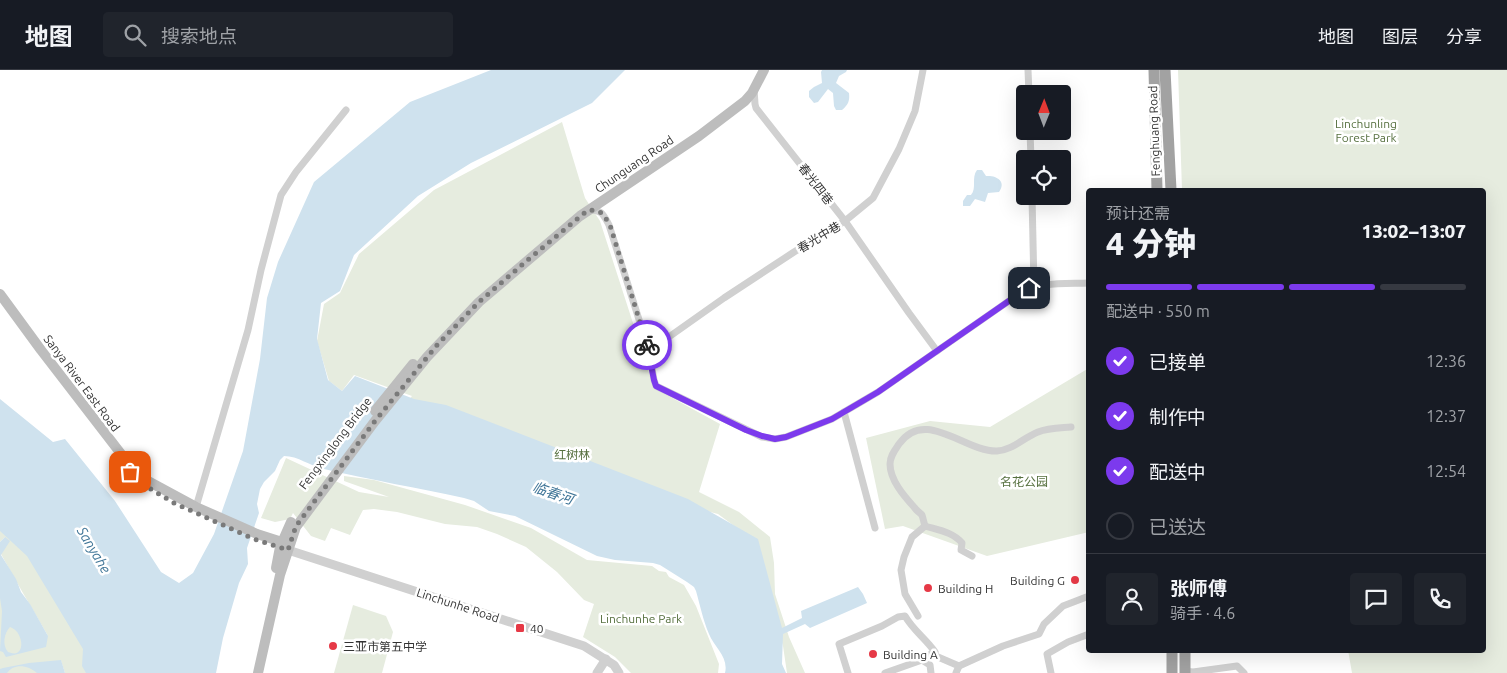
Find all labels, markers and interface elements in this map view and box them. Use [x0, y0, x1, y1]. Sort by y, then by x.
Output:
search box [103, 12, 453, 57]
icon: search [121, 21, 149, 49]
text: 地图 [25, 23, 73, 50]
text: 搜索地点 [161, 25, 237, 47]
text: 地图 [1318, 26, 1354, 46]
text: 图层 [1382, 26, 1418, 46]
text: 分享 [1446, 26, 1482, 46]
north arrow [1016, 85, 1071, 140]
map controls [1016, 85, 1071, 205]
street label: Fenghuang Road [1146, 85, 1162, 177]
park label: Linchunling Forest Park [1335, 117, 1397, 144]
street label: Chunguang Road [592, 133, 676, 195]
button: locate [1016, 150, 1071, 205]
street label: 春光四巷 [796, 161, 836, 207]
text: 预计还需 [1106, 204, 1170, 222]
street label: 春光中巷 [795, 219, 843, 255]
text: 13:02–13:07 [1361, 220, 1466, 242]
text: 4 分钟 [1106, 225, 1196, 261]
pin [1008, 267, 1050, 309]
icon: home [1015, 274, 1043, 302]
text: 配送中 · 550 m [1106, 302, 1210, 320]
courier [622, 320, 672, 370]
icon: bike [633, 331, 661, 359]
street label: Sanya River East Road [42, 332, 122, 434]
icon: check [1106, 347, 1134, 375]
text: 已接单 [1149, 351, 1206, 373]
text: 12:36 [1426, 352, 1466, 370]
street label: Fengxinglong Bridge [296, 394, 374, 492]
icon: check [1106, 402, 1134, 430]
text: 制作中 [1149, 406, 1206, 428]
text: 12:37 [1426, 407, 1466, 425]
park label: 红树林 [554, 448, 590, 461]
pin [109, 451, 151, 493]
icon: check [1106, 457, 1134, 485]
icon: bag [116, 458, 144, 486]
text: 配送中 [1149, 461, 1206, 483]
text: 12:54 [1426, 462, 1466, 480]
park label: 名花公园 [1000, 475, 1048, 488]
water label: 临春河 [531, 479, 578, 508]
text: 已送达 [1149, 516, 1206, 538]
water label: Sanyahe [73, 523, 114, 576]
button: person [1106, 573, 1158, 625]
button: chat [1350, 573, 1402, 625]
button: phone [1414, 573, 1466, 625]
place label: Building G [1010, 574, 1065, 587]
marker: Building G [1069, 574, 1081, 586]
text: 张师傅 [1170, 577, 1227, 599]
marker: Building H [922, 582, 934, 594]
place label: Building H [938, 582, 993, 595]
street label: Linchunhe Road [415, 586, 501, 624]
text: 骑手 · 4.6 [1170, 604, 1235, 622]
park label: Linchunhe Park [600, 612, 682, 625]
marker: 40 [514, 622, 526, 634]
place label: 40 [530, 622, 544, 635]
marker: 三亚市第五中学 [327, 640, 339, 652]
place label: 三亚市第五中学 [343, 640, 427, 653]
marker: Building A [867, 648, 879, 660]
place label: Building A [883, 648, 938, 661]

